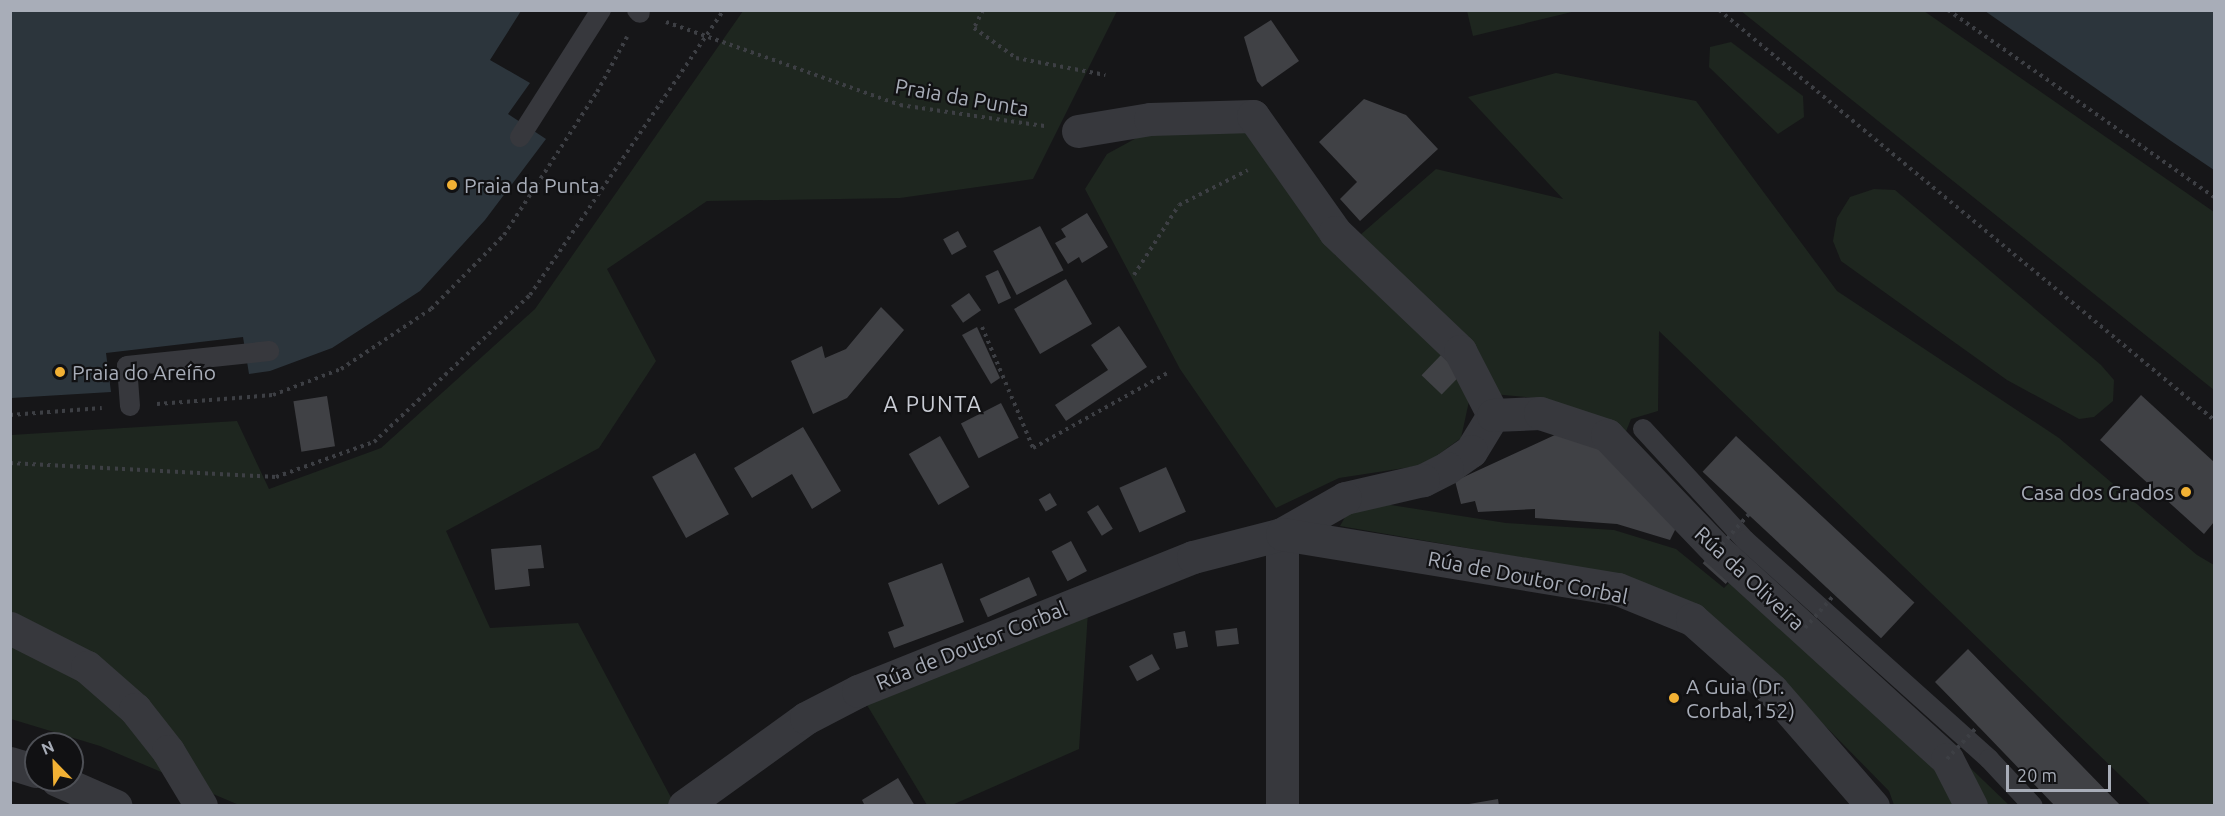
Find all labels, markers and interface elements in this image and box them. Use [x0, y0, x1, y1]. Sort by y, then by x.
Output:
street label: Praia da Punta [893, 73, 1031, 121]
place label: Praia da Punta [464, 172, 599, 198]
marker: Praia da Punta [445, 178, 459, 192]
place label: Praia do Areíño [72, 359, 216, 385]
marker: Praia do Areíño [53, 365, 67, 379]
district label: A PUNTA [883, 391, 983, 417]
place label: Casa dos Grados [2021, 479, 2174, 505]
marker: Casa dos Grados [2179, 485, 2193, 499]
street label: Rúa da Oliveira [1690, 521, 1810, 635]
street label: Rúa de Doutor Corbal [1426, 545, 1630, 609]
street label: Rúa de Doutor Corbal [872, 595, 1070, 695]
place label: A Guia (Dr. Corbal,152) [1686, 673, 1795, 723]
marker: A Guia (Dr. Corbal,152) [1667, 691, 1681, 705]
north arrow [24, 732, 84, 792]
text: N [39, 737, 57, 758]
scale bar [2009, 753, 2114, 791]
text: 20 m [2017, 765, 2057, 785]

